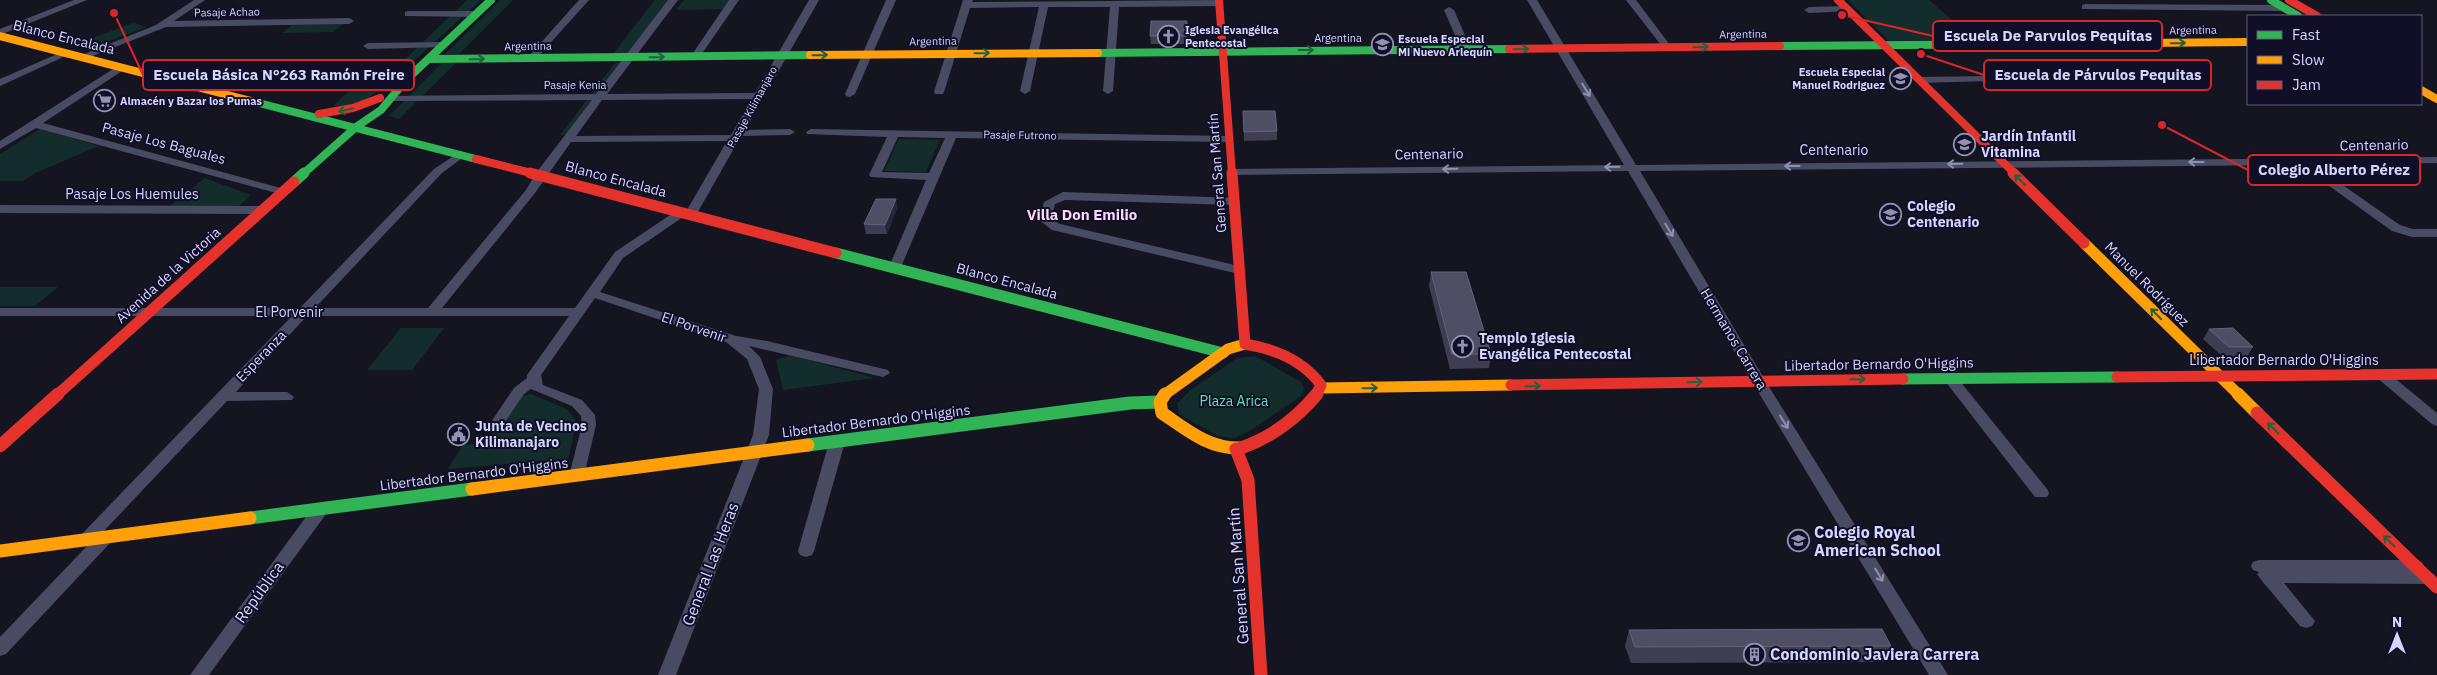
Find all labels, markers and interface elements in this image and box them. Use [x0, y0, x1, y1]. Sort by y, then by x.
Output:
street label: Pasaje Achao [194, 4, 260, 20]
legend [2247, 15, 2422, 105]
street label: Blanco Encalada [11, 16, 117, 58]
callout: Escuela De Parvulos Pequitas [1933, 21, 2162, 51]
place label: Iglesia Evangélica Pentecostal [1185, 23, 1279, 50]
street label: Argentina [2169, 23, 2217, 37]
church icon: Iglesia Evangélica Pentecostal [1157, 24, 1181, 48]
text: Fast [2292, 25, 2320, 44]
text: Escuela De Parvulos Pequitas [1944, 26, 2153, 45]
street label: Argentina [1719, 27, 1767, 41]
street label: Argentina [1314, 31, 1362, 45]
place label: Escuela Especial Mi Nuevo Arlequín [1398, 32, 1492, 59]
school or university icon: Escuela Especial Mi Nuevo Arlequín [1370, 33, 1394, 57]
street label: Argentina [909, 34, 957, 48]
one-way arrow [2170, 38, 2186, 48]
street label: Argentina [504, 39, 552, 53]
one-way arrow [1693, 42, 1709, 52]
one-way arrow [1513, 44, 1529, 53]
one-way arrow [1298, 45, 1314, 55]
one-way arrow [974, 48, 990, 58]
one-way arrow [812, 50, 828, 60]
text: Slow [2292, 50, 2325, 69]
one-way arrow [649, 52, 665, 62]
one-way arrow [469, 54, 485, 63]
callout: Escuela Básica N°263 Ramón Freire [143, 60, 414, 90]
callout: Escuela de Párvulos Pequitas [1984, 60, 2211, 90]
street label: Pasaje Kilimanjaro [724, 64, 780, 150]
text: Escuela Básica N°263 Ramón Freire [153, 65, 405, 84]
place label: Escuela Especial Manuel Rodriguez [1792, 65, 1886, 92]
text: Escuela de Párvulos Pequitas [1994, 65, 2202, 84]
school or university icon: Escuela Especial Manuel Rodriguez [1889, 66, 1913, 90]
text: Jam [2292, 75, 2321, 94]
street label: Pasaje Kenia [544, 78, 606, 92]
one-way arrow [1582, 83, 1592, 97]
supermarket icon: Almacén y Bazar los Pumas [92, 89, 116, 113]
place label: Almacén y Bazar los Pumas [120, 94, 263, 108]
one-way arrow [339, 106, 355, 115]
street label: General San Martín [1204, 113, 1230, 233]
street label: Pasaje Los Baguales [100, 118, 228, 168]
street label: Pasaje Futrono [983, 127, 1057, 143]
place label: Jardín Infantil Vitamina [1981, 127, 2076, 161]
school or university icon: Jardín Infantil Vitamina [1953, 132, 1977, 156]
street label: Centenario [2339, 135, 2409, 155]
street label: Centenario [1800, 141, 1869, 159]
street label: Centenario [1394, 144, 1464, 164]
callout: Colegio Alberto Pérez [2248, 155, 2420, 185]
street label: Blanco Encalada [563, 157, 669, 201]
one-way arrow [2188, 157, 2204, 167]
one-way arrow [1947, 159, 1963, 169]
text: Colegio Alberto Pérez [2258, 160, 2410, 179]
one-way arrow [1784, 161, 1800, 170]
one-way arrow [1604, 162, 1620, 172]
one-way arrow [1442, 164, 1458, 174]
one-way arrow [2014, 174, 2027, 186]
street label: Pasaje Los Huemules [65, 185, 199, 203]
place label: Colegio Centenario [1907, 197, 1979, 231]
school or university icon: Colegio Centenario [1879, 202, 1903, 226]
district label: Villa Don Emilio [1027, 205, 1137, 224]
one-way arrow [1665, 222, 1675, 236]
street label: Avenida de la Victoria [112, 223, 225, 327]
street label: Manuel Rodríguez [2101, 238, 2193, 330]
street label: Blanco Encalada [954, 259, 1060, 303]
street label: Hermanos Carrera [1697, 285, 1772, 393]
street label: El Porvenir [255, 303, 323, 321]
street label: El Porvenir [659, 307, 729, 347]
one-way arrow [2150, 308, 2163, 320]
street label: Esperanza [232, 326, 291, 386]
place label: Templo Iglesia Evangélica Pentecostal [1479, 329, 1631, 363]
church icon: Templo Iglesia Evangélica Pentecostal [1451, 334, 1475, 358]
street label: Libertador Bernardo O'Higgins [2189, 351, 2379, 369]
street label: Libertador Bernardo O'Higgins [1784, 353, 1974, 375]
one-way arrow [1849, 374, 1865, 384]
one-way arrow [1686, 377, 1703, 387]
one-way arrow [1524, 381, 1540, 391]
one-way arrow [1362, 383, 1378, 393]
park label: Plaza Arica [1199, 392, 1269, 410]
street label: Libertador Bernardo O'Higgins [781, 400, 971, 441]
one-way arrow [1779, 415, 1789, 429]
place label: Junta de Vecinos Kilimanajaro [475, 417, 587, 451]
public building icon: Junta de Vecinos Kilimanajaro [447, 422, 471, 446]
one-way arrow [2266, 422, 2279, 434]
street label: Libertador Bernardo O'Higgins [379, 453, 569, 494]
street label: General Las Heras [677, 499, 743, 629]
street label: General San Martín [1223, 507, 1253, 645]
place label: Colegio Royal American School [1814, 522, 1941, 560]
school or university icon: Colegio Royal American School [1786, 529, 1810, 553]
one-way arrow [2383, 535, 2396, 547]
street label: República [230, 557, 288, 627]
one-way arrow [1875, 567, 1885, 581]
north arrow [2372, 610, 2422, 660]
text: N [2392, 613, 2402, 631]
building icon: Condominio Javiera Carrera [1742, 642, 1766, 666]
place label: Condominio Javiera Carrera [1770, 644, 1979, 664]

